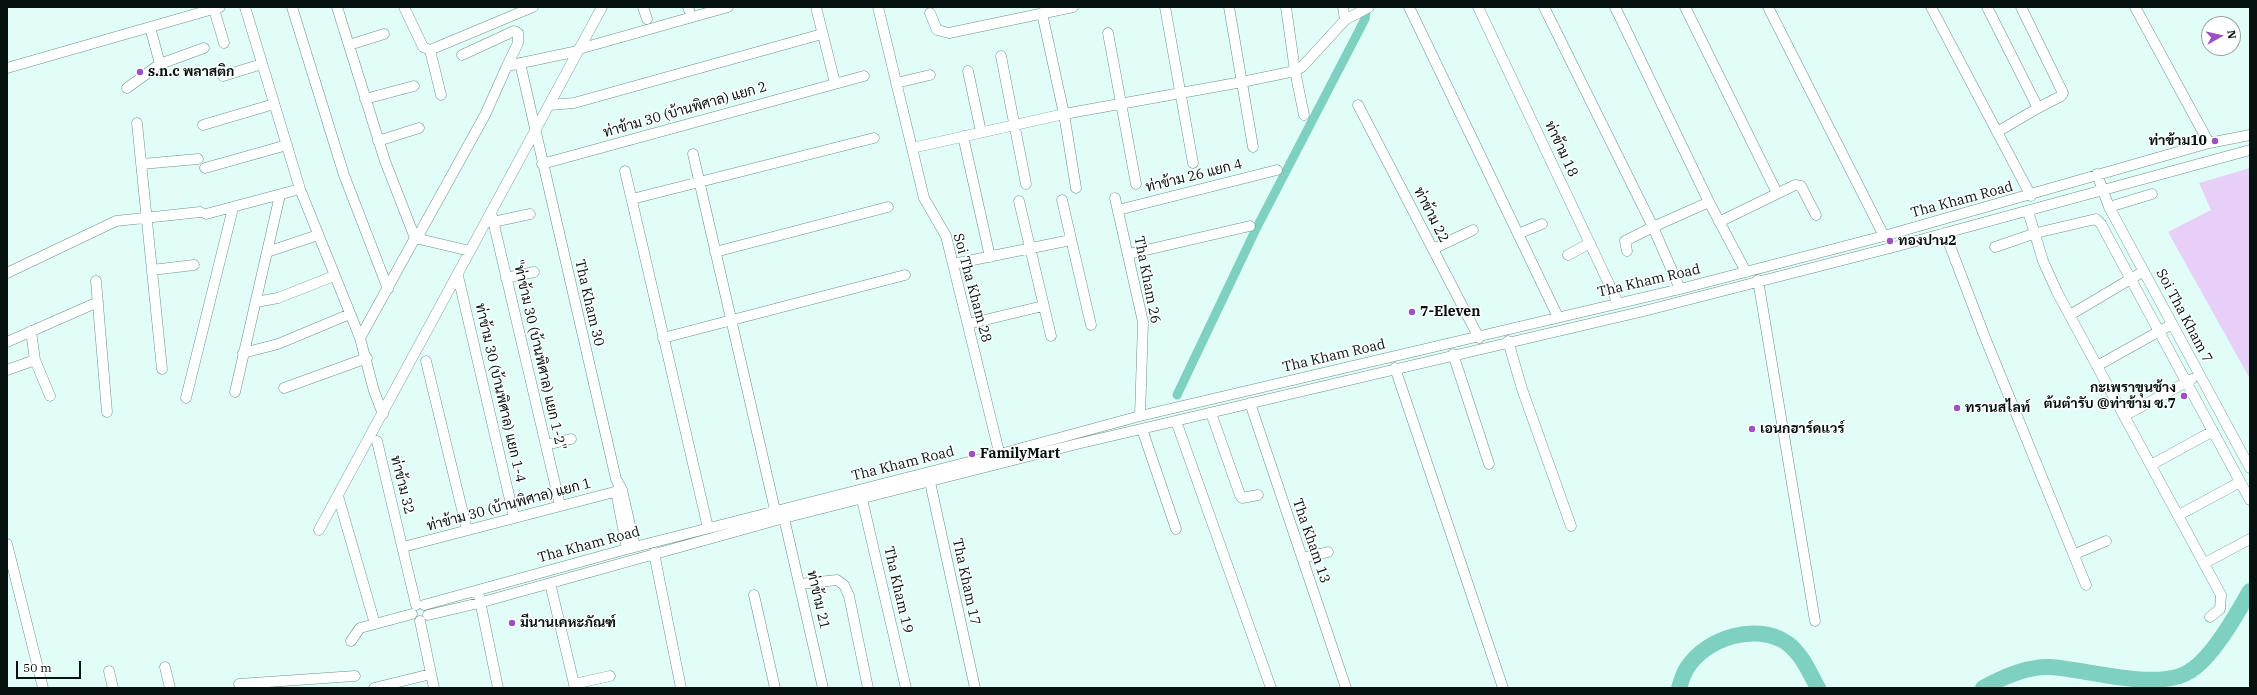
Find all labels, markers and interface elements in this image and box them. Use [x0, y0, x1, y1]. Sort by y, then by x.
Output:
north arrow [2201, 16, 2241, 56]
text: N [2224, 29, 2239, 40]
place label: s.n.c พลาสติก [148, 64, 234, 80]
marker: s.n.c พลาสติก [135, 67, 145, 77]
street label: ท่าข้าม 30 (บ้านพิศาล) แยก 2 [601, 79, 769, 141]
street label: ท่าข้าม 18 [1541, 118, 1581, 180]
place label: ท่าข้าม10 [2149, 133, 2207, 149]
marker: ท่าข้าม10 [2210, 136, 2220, 146]
street label: ท่าข้าม 26 แยก 4 [1144, 156, 1244, 196]
street label: Tha Kham Road [1909, 178, 2015, 222]
street label: ท่าข้าม 22 [1410, 185, 1452, 245]
street label: Soi Tha Kham 28 [949, 232, 995, 344]
place label: ทองปาน2 [1898, 233, 1957, 249]
street label: Tha Kham 26 [1130, 235, 1164, 325]
marker: ทองปาน2 [1885, 236, 1895, 246]
street label: "ท่าข้าม 30 (บ้านพิศาล) แยก 1-2" [509, 258, 569, 452]
street label: Tha Kham 30 [571, 258, 607, 348]
street label: Tha Kham Road [1596, 261, 1702, 301]
street label: Soi Tha Kham 7 [2152, 266, 2216, 366]
street label: ท่าข้าม 30 (บ้านพิศาล) แยก 1-4 [471, 302, 529, 484]
place label: 7-Eleven [1420, 304, 1480, 320]
marker: 7-Eleven [1407, 307, 1417, 317]
street label: Tha Kham Road [1281, 336, 1387, 376]
place label: กะเพราขุนช้าง ต้นตำรับ @ท่าข้าม ซ.7 [2044, 380, 2176, 412]
marker: กะเพราขุนช้าง ต้นตำรับ @ท่าข้าม ซ.7 [2179, 391, 2189, 401]
place label: ทรานสไลท์ [1965, 400, 2030, 416]
marker: ทรานสไลท์ [1952, 403, 1962, 413]
place label: เอนกฮาร์ดแวร์ [1760, 421, 1844, 437]
marker: เอนกฮาร์ดแวร์ [1747, 424, 1757, 434]
street label: Tha Kham Road [850, 443, 956, 485]
place label: FamilyMart [980, 446, 1060, 462]
marker: FamilyMart [967, 449, 977, 459]
street label: ท่าข้าม 32 [387, 454, 417, 516]
street label: ท่าข้าม 30 (บ้านพิศาล) แยก 1 [425, 475, 593, 535]
street label: Tha Kham 13 [1289, 496, 1333, 586]
street label: Tha Kham Road [536, 523, 642, 567]
street label: Tha Kham 17 [949, 537, 983, 627]
street label: Tha Kham 19 [880, 545, 916, 635]
street label: ท่าข้าม 21 [803, 569, 833, 631]
place label: มีนานเคหะภัณฑ์ [520, 615, 616, 631]
marker: มีนานเคหะภัณฑ์ [507, 618, 517, 628]
scale bar [18, 653, 83, 679]
text: 50 m [23, 660, 52, 675]

